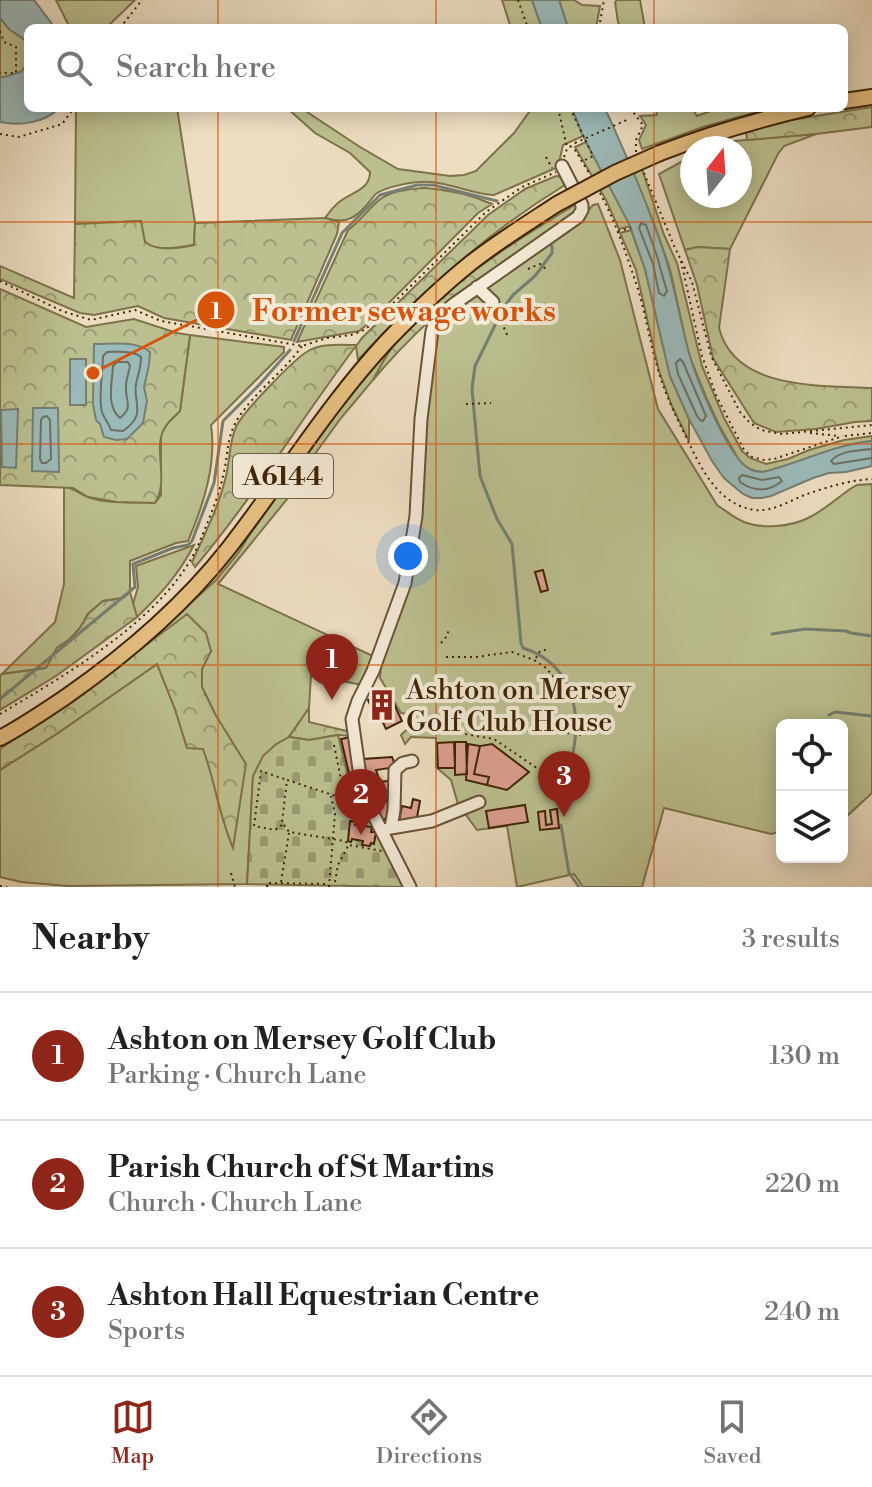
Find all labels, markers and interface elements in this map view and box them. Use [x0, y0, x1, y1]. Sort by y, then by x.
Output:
search box [24, 24, 848, 112]
icon: search [52, 46, 96, 90]
text: Search here [116, 49, 276, 87]
north arrow [680, 136, 752, 208]
callout: Former sewage works [196, 283, 572, 337]
text: Former sewage works [252, 293, 556, 331]
text: 1 [210, 297, 222, 327]
road number: A6144 [233, 454, 333, 498]
your location [388, 536, 428, 576]
pin: 1 [306, 634, 358, 700]
place label: Ashton on Mersey Golf Club House [405, 673, 631, 740]
building icon: Ashton on Mersey Golf Club House [365, 688, 399, 722]
map controls [776, 719, 848, 863]
button: locate [776, 719, 848, 791]
pin: 3 [538, 751, 590, 817]
pin: 2 [335, 769, 387, 835]
button: layers [776, 791, 848, 863]
text: Nearby [32, 918, 150, 960]
text: 3 results [742, 923, 840, 955]
text: Ashton on Mersey Golf Club [108, 1021, 496, 1059]
text: 1 [52, 1040, 64, 1072]
text: 130 m [769, 1040, 840, 1072]
text: Parking · Church Lane [108, 1059, 367, 1091]
text: Parish Church of St Martins [108, 1149, 494, 1187]
text: 2 [50, 1168, 66, 1200]
text: 220 m [765, 1168, 840, 1200]
text: Church · Church Lane [108, 1187, 362, 1219]
text: Ashton Hall Equestrian Centre [108, 1277, 539, 1315]
text: 3 [50, 1296, 66, 1328]
text: 240 m [764, 1296, 840, 1328]
text: Sports [108, 1315, 185, 1347]
tab: Map [111, 1395, 155, 1470]
tab: Directions [376, 1395, 482, 1470]
tab: Saved [704, 1395, 761, 1470]

